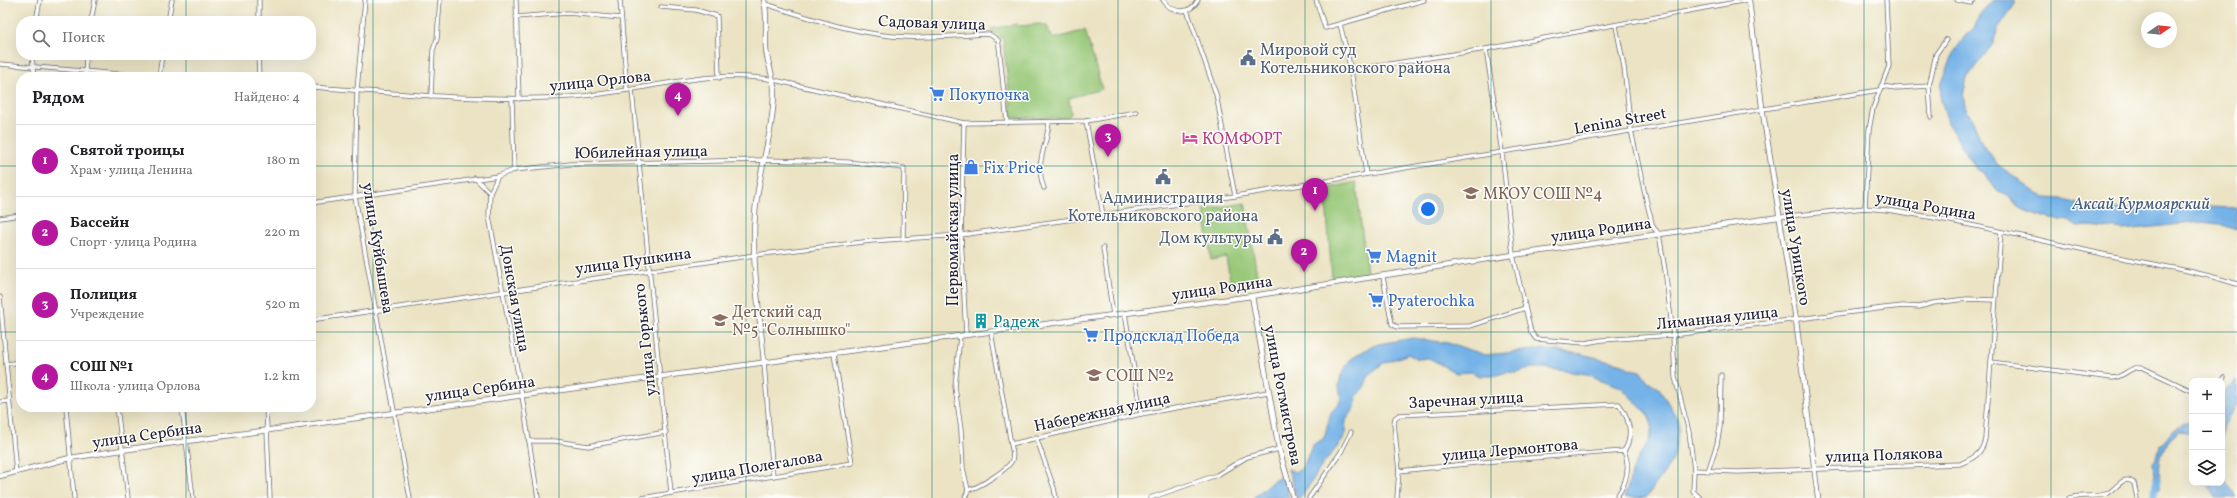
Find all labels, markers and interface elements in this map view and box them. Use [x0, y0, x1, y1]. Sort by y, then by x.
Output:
street label: Садовая улица [878, 11, 986, 37]
north arrow [2141, 12, 2177, 48]
search box [16, 16, 316, 60]
icon: search [30, 27, 52, 49]
text: Поиск [62, 28, 105, 49]
place label: Мировой суд Котельниковского района [1260, 40, 1451, 80]
public building icon: Мировой суд Котельниковского района [1239, 49, 1257, 67]
street label: улица Орлова [548, 66, 652, 98]
pin: 4 [665, 83, 691, 116]
supermarket icon: Покупочка [928, 85, 946, 103]
place label: Покупочка [949, 85, 1029, 107]
text: Рядом [32, 87, 85, 110]
text: Найдено: 4 [234, 89, 300, 107]
street label: Lenina Street [1572, 103, 1669, 141]
pin: 3 [1095, 124, 1121, 157]
hotel icon: КОМФОРТ [1181, 129, 1199, 147]
place label: КОМФОРТ [1202, 129, 1282, 151]
text: Святой троицы [70, 141, 185, 162]
street label: Юбилейная улица [574, 141, 708, 165]
text: 1 [42, 152, 48, 170]
text: 180 m [266, 152, 300, 170]
street label: Первомайская улица [943, 154, 965, 306]
shop icon: Fix Price [962, 158, 980, 176]
place label: Fix Price [983, 158, 1043, 180]
text: Храм · улица Ленина [70, 162, 193, 180]
public building icon: Администрация Котельниковского района [1154, 168, 1172, 186]
pin: 1 [1302, 178, 1328, 211]
street label: улица Куйбышева [356, 181, 398, 316]
school or university icon: МКОУ СОШ №4 [1462, 184, 1480, 202]
place label: МКОУ СОШ №4 [1483, 184, 1602, 206]
street label: улица Урицкого [1775, 187, 1815, 307]
street label: улица Родина [1874, 187, 1978, 227]
place label: Администрация Котельниковского района [1068, 188, 1258, 228]
water label: Аксай Курмоярский [2071, 193, 2210, 216]
your location [1418, 199, 1438, 219]
text: Бассейн [70, 213, 129, 234]
street label: улица Родина [1549, 213, 1653, 249]
text: 2 [42, 224, 48, 242]
text: 220 m [264, 224, 300, 242]
place label: Дом культуры [1159, 228, 1263, 250]
public building icon: Дом культуры [1266, 228, 1284, 246]
text: Спорт · улица Родина [70, 234, 197, 252]
pin: 2 [1291, 239, 1317, 272]
street label: Донская улица [494, 243, 534, 354]
street label: улица Пушкина [574, 243, 693, 281]
supermarket icon: Magnit [1365, 247, 1383, 265]
place label: Magnit [1386, 247, 1437, 269]
street label: улица Родина [1170, 271, 1274, 307]
street label: улица Горького [629, 282, 663, 397]
text: Полиция [70, 285, 137, 306]
supermarket icon: Pyaterochka [1367, 291, 1385, 309]
place label: Pyaterochka [1388, 291, 1475, 313]
text: 3 [42, 296, 48, 314]
text: 520 m [265, 296, 300, 314]
place label: Детский сад №5 "Солнышко" [732, 302, 851, 342]
street label: Лиманная улица [1655, 302, 1779, 336]
text: Учреждение [70, 306, 144, 324]
school or university icon: Детский сад №5 "Солнышко" [711, 311, 729, 329]
building icon: Радеж [972, 312, 990, 330]
place label: Радеж [993, 312, 1040, 334]
street label: улица Ротмистрова [1258, 323, 1306, 468]
supermarket icon: Продсклад Победа [1082, 326, 1100, 344]
place label: Продсклад Победа [1103, 326, 1240, 348]
text: СОШ №1 [70, 357, 133, 378]
school or university icon: СОШ №2 [1085, 366, 1103, 384]
place label: СОШ №2 [1106, 366, 1174, 388]
text: 4 [41, 368, 49, 386]
text: 1.2 km [264, 368, 300, 386]
street label: улица Сербина [424, 371, 537, 409]
text: Школа · улица Орлова [70, 378, 201, 396]
map controls [2189, 378, 2225, 486]
button: + [2189, 378, 2225, 414]
street label: Заречная улица [1408, 387, 1524, 415]
street label: Набережная улица [1032, 388, 1173, 438]
button: − [2189, 414, 2225, 450]
street label: улица Сербина [91, 417, 204, 455]
street label: улица Лермонтова [1441, 434, 1579, 468]
street label: улица Полякова [1825, 443, 1943, 469]
street label: улица Полегалова [690, 446, 825, 490]
button: layers [2189, 450, 2225, 486]

